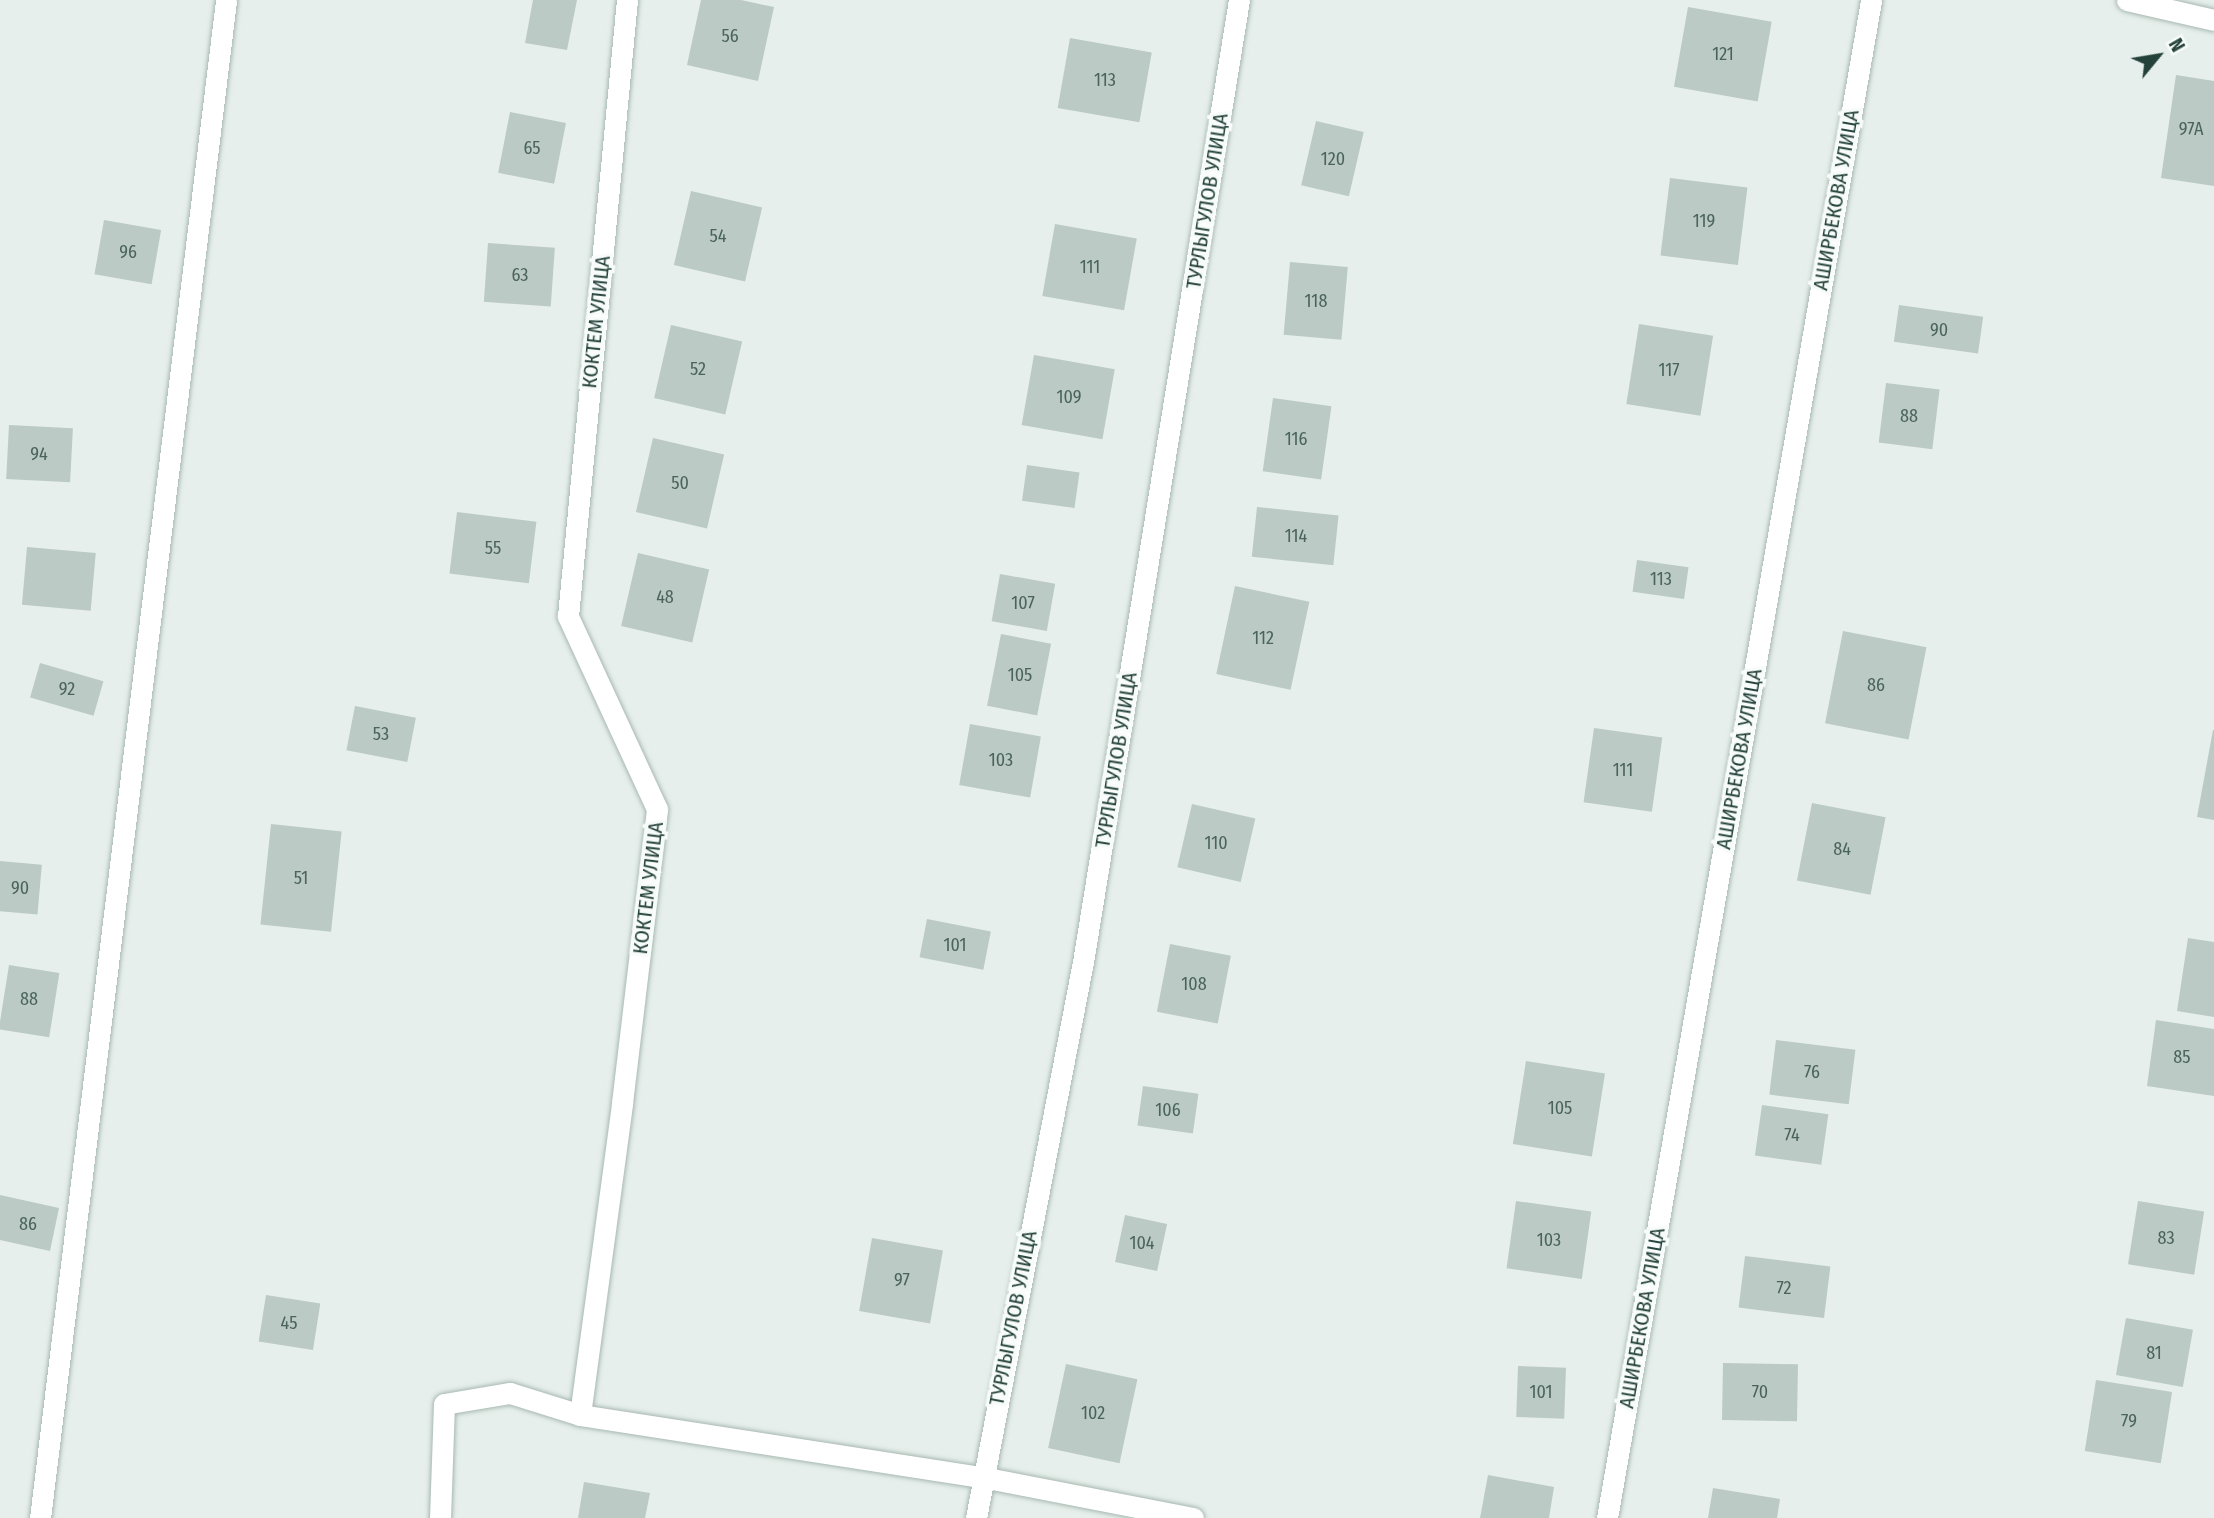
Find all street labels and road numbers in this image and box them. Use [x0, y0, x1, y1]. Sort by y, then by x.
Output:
street label: АШИРБЕКОВА УЛИЦА [1808, 108, 1864, 292]
street label: ТУРЛЫГУЛОВ УЛИЦА [1181, 111, 1233, 291]
street label: КОКТЕМ УЛИЦА [577, 254, 615, 390]
street label: АШИРБЕКОВА УЛИЦА [1711, 667, 1767, 851]
street label: ТУРЛЫГУЛОВ УЛИЦА [1090, 670, 1142, 850]
street label: КОКТЕМ УЛИЦА [627, 820, 669, 956]
street label: АШИРБЕКОВА УЛИЦА [1614, 1226, 1670, 1410]
street label: ТУРЛЫГУЛОВ УЛИЦА [984, 1228, 1042, 1408]

